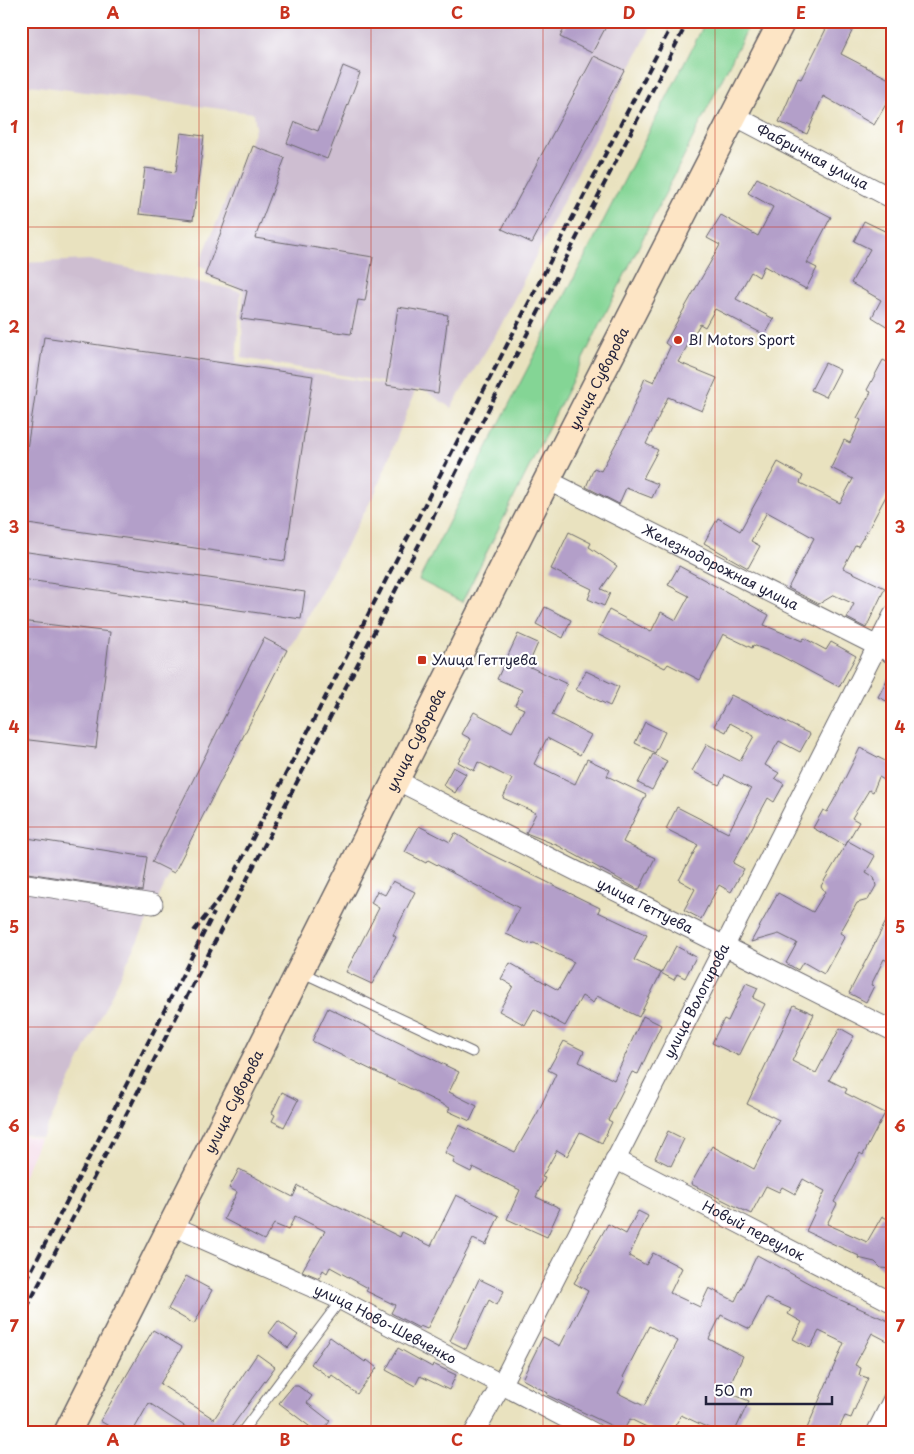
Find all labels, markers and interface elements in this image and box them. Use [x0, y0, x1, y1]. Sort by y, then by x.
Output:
text: A [107, 0, 120, 24]
text: B [280, 0, 291, 24]
text: C [451, 0, 463, 24]
text: D [623, 0, 635, 24]
text: E [796, 0, 806, 24]
text: 1 [10, 114, 18, 138]
text: 1 [896, 114, 904, 138]
street label: Фабричная улица [753, 118, 873, 195]
text: 2 [8, 314, 20, 338]
text: 2 [894, 314, 906, 338]
street label: улица Суворова [563, 323, 634, 433]
place label: BI Motors Sport [688, 329, 795, 350]
marker: BI Motors Sport [672, 334, 684, 346]
text: 3 [9, 514, 19, 538]
text: 3 [895, 514, 905, 538]
street label: Железнодорожная улица [639, 518, 803, 615]
place label: Улица Геттуева [432, 649, 537, 670]
marker: Улица Геттуева [416, 654, 428, 666]
street label: улица Суворова [381, 684, 451, 795]
text: 4 [9, 714, 20, 738]
text: 4 [895, 714, 906, 738]
street label: улица Геттуева [594, 872, 697, 939]
text: 5 [9, 914, 19, 938]
text: 5 [895, 914, 905, 938]
street label: улица Вологирова [658, 939, 734, 1062]
street label: улица Суворова [199, 1046, 268, 1157]
text: 6 [8, 1113, 20, 1137]
text: 6 [894, 1113, 906, 1137]
street label: Новый переулок [699, 1195, 809, 1266]
street label: улица Ново-Шевченко [311, 1279, 461, 1369]
text: 7 [9, 1313, 19, 1337]
text: 7 [895, 1313, 905, 1337]
scale bar [706, 1374, 833, 1406]
text: 50 m [714, 1378, 753, 1401]
text: A [107, 1427, 120, 1451]
text: B [280, 1427, 291, 1451]
text: C [451, 1427, 463, 1451]
text: D [623, 1427, 635, 1451]
text: E [796, 1427, 806, 1451]

